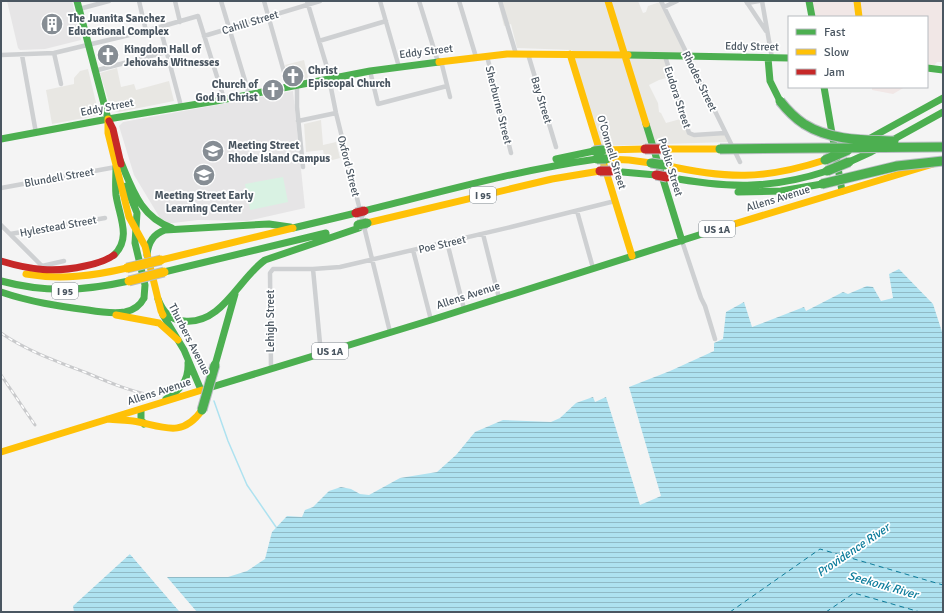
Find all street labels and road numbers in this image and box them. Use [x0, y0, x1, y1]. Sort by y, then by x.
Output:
street label: Cahill Street [220, 8, 280, 37]
street label: Eddy Street [725, 40, 779, 53]
street label: Eddy Street [398, 42, 454, 61]
street label: Rhodes Street [679, 49, 720, 114]
street label: Sherburne Street [483, 65, 515, 146]
street label: Eudora Street [661, 65, 694, 130]
street label: Bay Street [528, 75, 555, 125]
street label: Eddy Street [79, 96, 135, 119]
street label: O'Connell Street [594, 114, 629, 191]
street label: Oxford Street [335, 134, 362, 198]
street label: Public Street [655, 136, 686, 198]
street label: Blundell Street [23, 165, 95, 190]
street label: Allens Avenue [745, 183, 812, 214]
road number: I 95 [470, 187, 496, 203]
street label: Hylestead Street [19, 213, 98, 240]
road number: US 1A [699, 221, 735, 237]
street label: Poe Street [417, 233, 467, 256]
street label: Allens Avenue [435, 279, 502, 312]
road number: I 95 [52, 283, 78, 299]
street label: Lehigh Street [264, 289, 277, 352]
street label: Thurbers Avenue [166, 301, 213, 377]
road number: US 1A [312, 343, 348, 359]
street label: Allens Avenue [126, 375, 193, 408]

